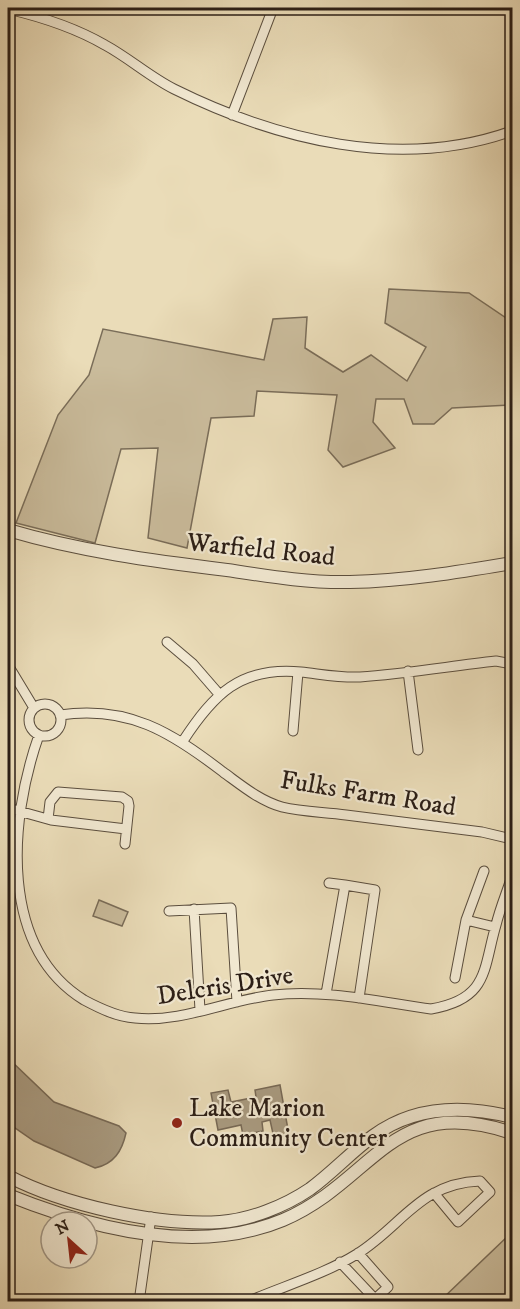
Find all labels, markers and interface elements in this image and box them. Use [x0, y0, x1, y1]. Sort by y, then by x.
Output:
street label: Warfield Road [184, 526, 337, 574]
street label: Fulks Farm Road [278, 764, 458, 824]
street label: Delcris Drive [154, 959, 296, 1013]
place label: Lake Marion Community Center [189, 1092, 387, 1155]
marker: Lake Marion Community Center [170, 1116, 184, 1130]
north arrow [39, 1210, 99, 1270]
text: N [52, 1216, 73, 1239]

